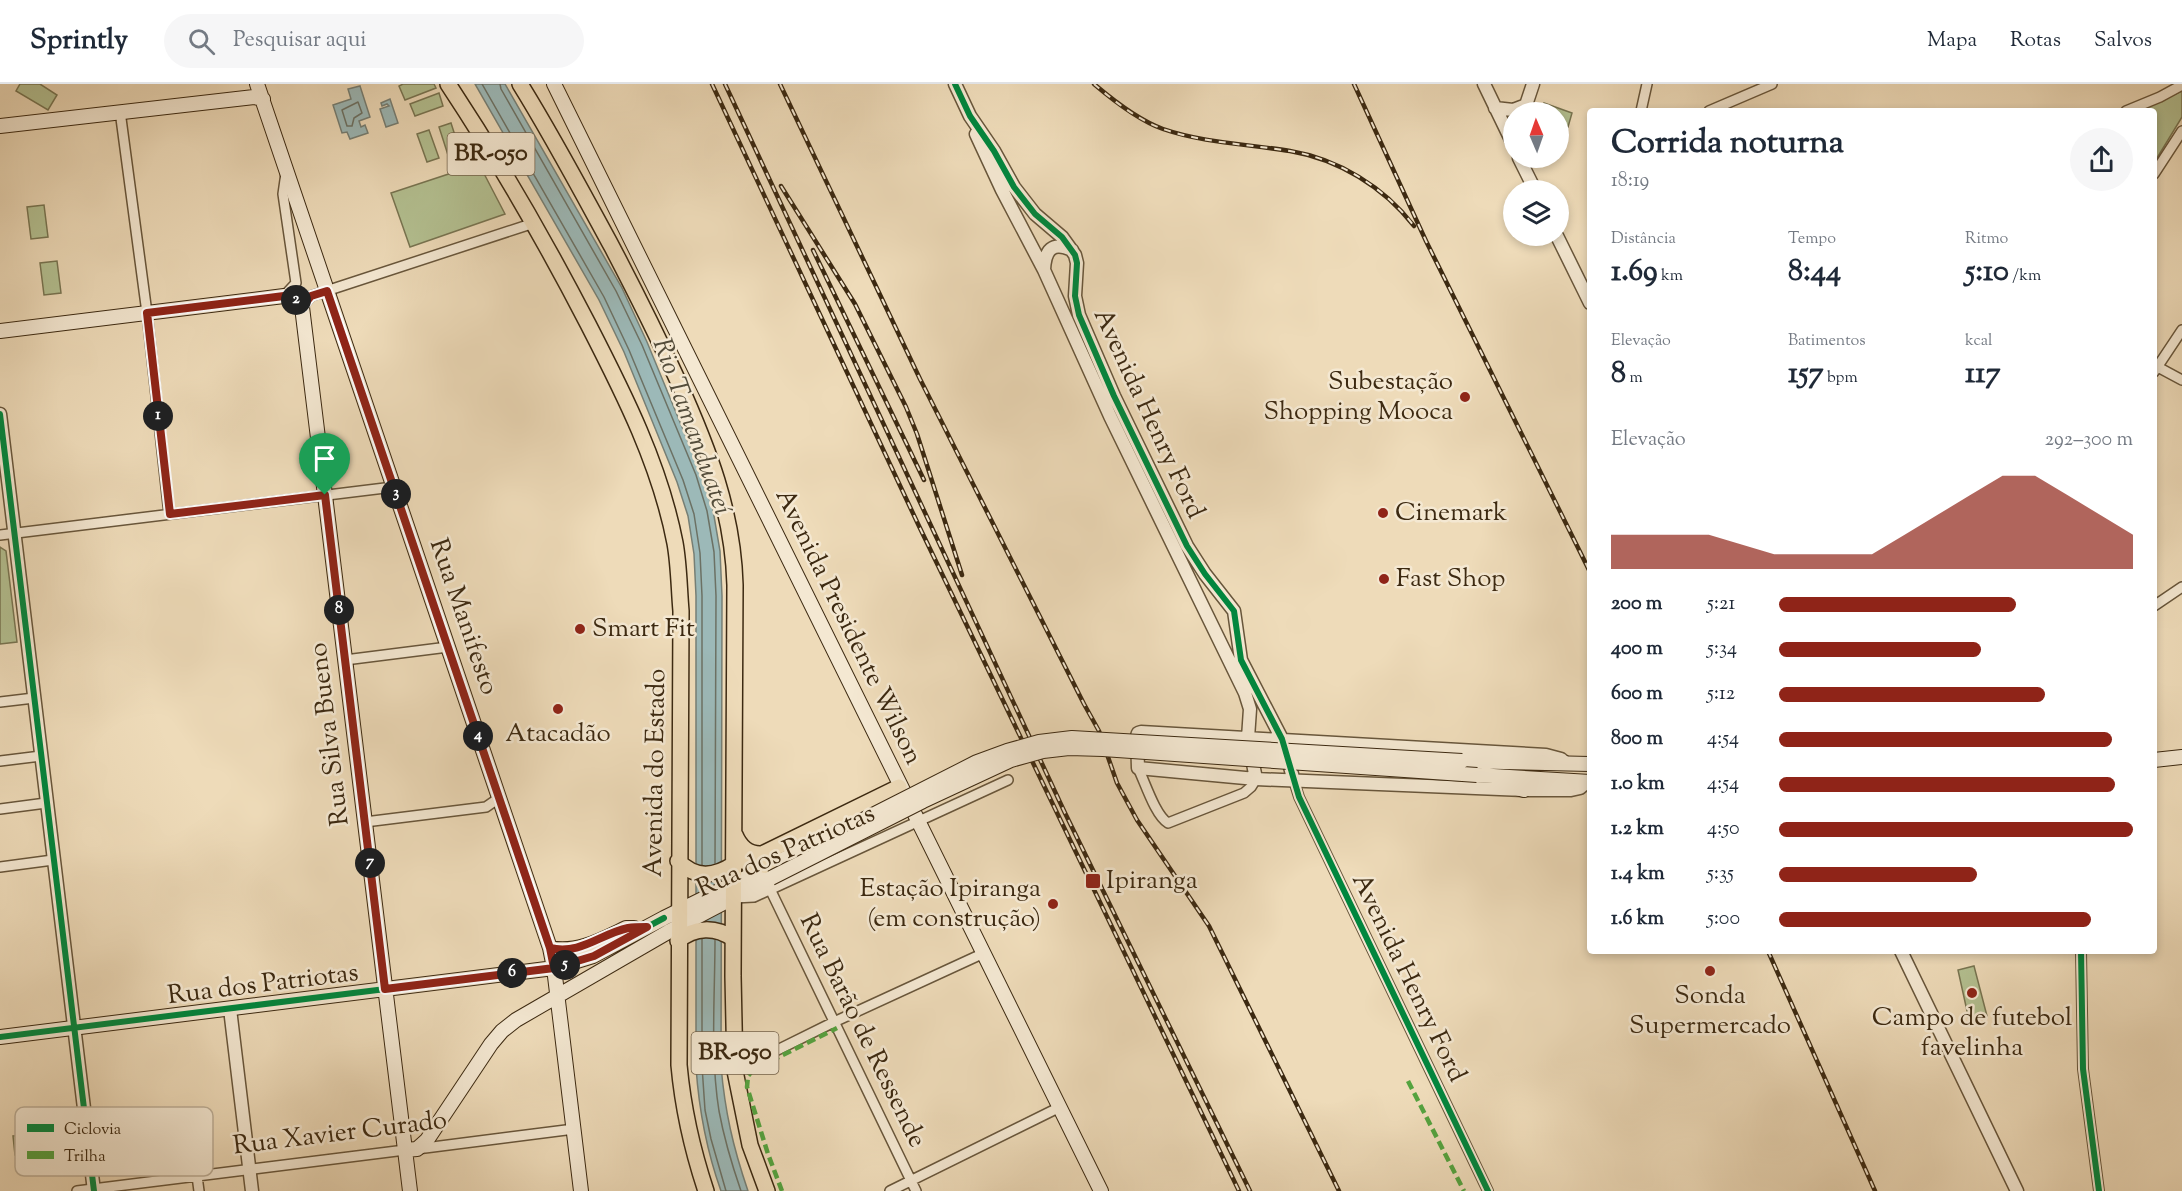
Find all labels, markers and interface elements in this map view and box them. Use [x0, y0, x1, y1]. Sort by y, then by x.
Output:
search box [164, 14, 584, 68]
text: Sprintly [30, 21, 128, 61]
icon: search [185, 25, 218, 58]
text: Pesquisar aqui [233, 25, 367, 57]
text: Mapa [1927, 26, 1977, 56]
text: Rotas [2010, 26, 2061, 56]
text: Salvos [2094, 26, 2152, 56]
north arrow [1503, 102, 1569, 168]
map controls [1503, 102, 1569, 246]
text: Corrida noturna [1611, 120, 1844, 168]
button: share [2070, 128, 2133, 191]
road number: BR-050 [448, 133, 534, 175]
text: 18:19 [1611, 167, 1649, 196]
button: layers [1503, 180, 1569, 246]
text: Distância [1611, 228, 1676, 251]
text: Tempo [1788, 228, 1836, 251]
text: Ritmo [1965, 228, 2008, 251]
text: 1.69 [1611, 251, 1658, 294]
text: 8:44 [1788, 251, 1841, 294]
text: 5:10 [1965, 251, 2009, 294]
text: km [1658, 265, 1683, 288]
text: /km [2009, 265, 2041, 288]
pin: 2 [281, 285, 311, 315]
text: 2 [292, 288, 300, 311]
street label: Avenida Henry Ford [1083, 303, 1213, 526]
text: Elevação [1611, 330, 1671, 353]
text: Batimentos [1788, 330, 1866, 353]
text: kcal [1965, 330, 1993, 353]
water label: Rio Tamanduateí [641, 333, 741, 521]
text: 8 [1611, 353, 1626, 396]
text: 157 [1788, 353, 1824, 396]
text: 117 [1965, 353, 2000, 396]
place label: Subestação Shopping Mooca [1264, 364, 1453, 431]
text: m [1626, 367, 1643, 390]
text: bpm [1824, 367, 1858, 390]
marker: Subestação Shopping Mooca [1458, 390, 1472, 404]
pin: 1 [143, 401, 173, 431]
text: 1 [155, 404, 161, 427]
text: Elevação [1611, 426, 1686, 455]
text: 292–300 m [2045, 426, 2133, 455]
pin [299, 433, 350, 495]
icon: arrive [308, 442, 341, 475]
pin: 3 [381, 479, 411, 509]
text: 3 [393, 482, 399, 505]
street label: Avenida Presidente Wilson [765, 483, 931, 771]
place label: Cinemark [1395, 495, 1507, 532]
marker: Cinemark [1376, 506, 1390, 520]
street label: Rua Manifesto [419, 534, 507, 700]
place label: Fast Shop [1396, 561, 1506, 598]
marker: Fast Shop [1377, 572, 1391, 586]
text: 200 m [1611, 590, 1662, 619]
text: 5:21 [1707, 590, 1735, 619]
pin: 8 [324, 595, 354, 625]
text: 8 [335, 598, 343, 621]
place label: Smart Fit [592, 611, 695, 648]
marker: Smart Fit [573, 622, 587, 636]
text: 400 m [1611, 635, 1663, 664]
text: 5:34 [1707, 635, 1737, 664]
street label: Rua Silva Bueno [300, 640, 360, 828]
street label: Avenida do Estado [636, 668, 676, 878]
text: 600 m [1611, 680, 1663, 709]
text: 5:12 [1707, 680, 1735, 709]
marker: Atacadão [551, 702, 565, 716]
place label: Atacadão [505, 716, 611, 753]
pin: 4 [463, 721, 493, 751]
text: 4 [474, 724, 482, 747]
text: 800 m [1611, 725, 1663, 754]
text: 4:54 [1707, 725, 1739, 754]
text: 1.0 km [1611, 770, 1665, 799]
text: 4:54 [1707, 770, 1739, 799]
street label: Rua dos Patriotas [691, 796, 881, 908]
text: 1.2 km [1611, 815, 1664, 844]
text: 4:50 [1707, 815, 1740, 844]
pin: 7 [355, 848, 385, 878]
text: 7 [366, 851, 374, 874]
text: 1.4 km [1611, 860, 1665, 889]
text: 5:35 [1707, 860, 1734, 889]
place label: Ipiranga [1106, 863, 1198, 900]
street label: Avenida Henry Ford [1341, 867, 1475, 1089]
place label: Estação Ipiranga (em construção) [860, 871, 1041, 938]
marker: Ipiranga [1084, 872, 1102, 890]
marker: Estação Ipiranga (em construção) [1046, 897, 1060, 911]
text: 1.6 km [1611, 905, 1664, 934]
text: 5:00 [1707, 905, 1740, 934]
street label: Rua Barão de Ressende [789, 908, 935, 1154]
pin: 5 [550, 950, 580, 980]
text: 5 [562, 953, 568, 976]
street label: Rua dos Patriotas [165, 955, 361, 1015]
pin: 6 [497, 958, 527, 988]
text: 6 [508, 961, 516, 984]
marker: Sonda Supermercado [1703, 964, 1717, 978]
place label: Sonda Supermercado [1629, 978, 1791, 1045]
marker: Campo de futebol favelinha [1965, 986, 1979, 1000]
place label: Campo de futebol favelinha [1872, 1000, 2072, 1067]
road number: BR-050 [692, 1032, 778, 1074]
street label: Rua Xavier Curado [231, 1103, 449, 1165]
legend [15, 1107, 213, 1176]
text: Ciclovia [64, 1119, 122, 1142]
text: Trilha [64, 1146, 106, 1169]

